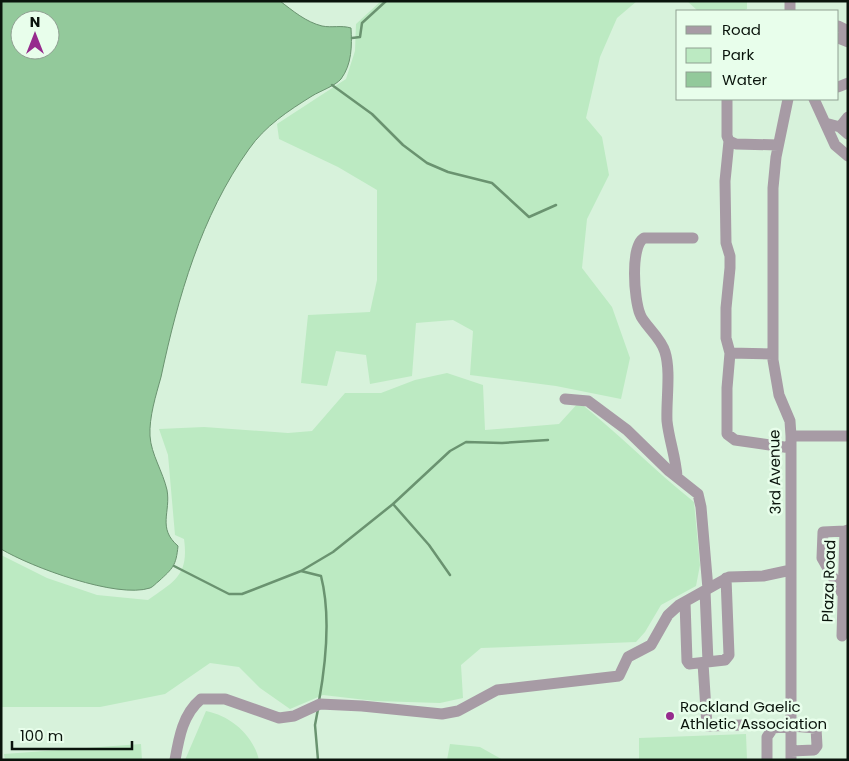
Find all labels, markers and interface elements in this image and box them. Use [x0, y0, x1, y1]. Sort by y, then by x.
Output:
north arrow [10, 10, 60, 60]
legend [676, 10, 839, 100]
text: N [30, 12, 40, 32]
text: Road [722, 19, 761, 40]
text: Park [722, 44, 754, 65]
text: Water [722, 69, 768, 90]
street label: 3rd Avenue [763, 429, 786, 515]
street label: Plaza Road [817, 539, 840, 623]
place label: Rockland Gaelic Athletic Association [680, 696, 827, 734]
marker: Rockland Gaelic Athletic Association [664, 710, 676, 722]
scale bar [12, 718, 132, 750]
text: 100 m [20, 725, 63, 746]

